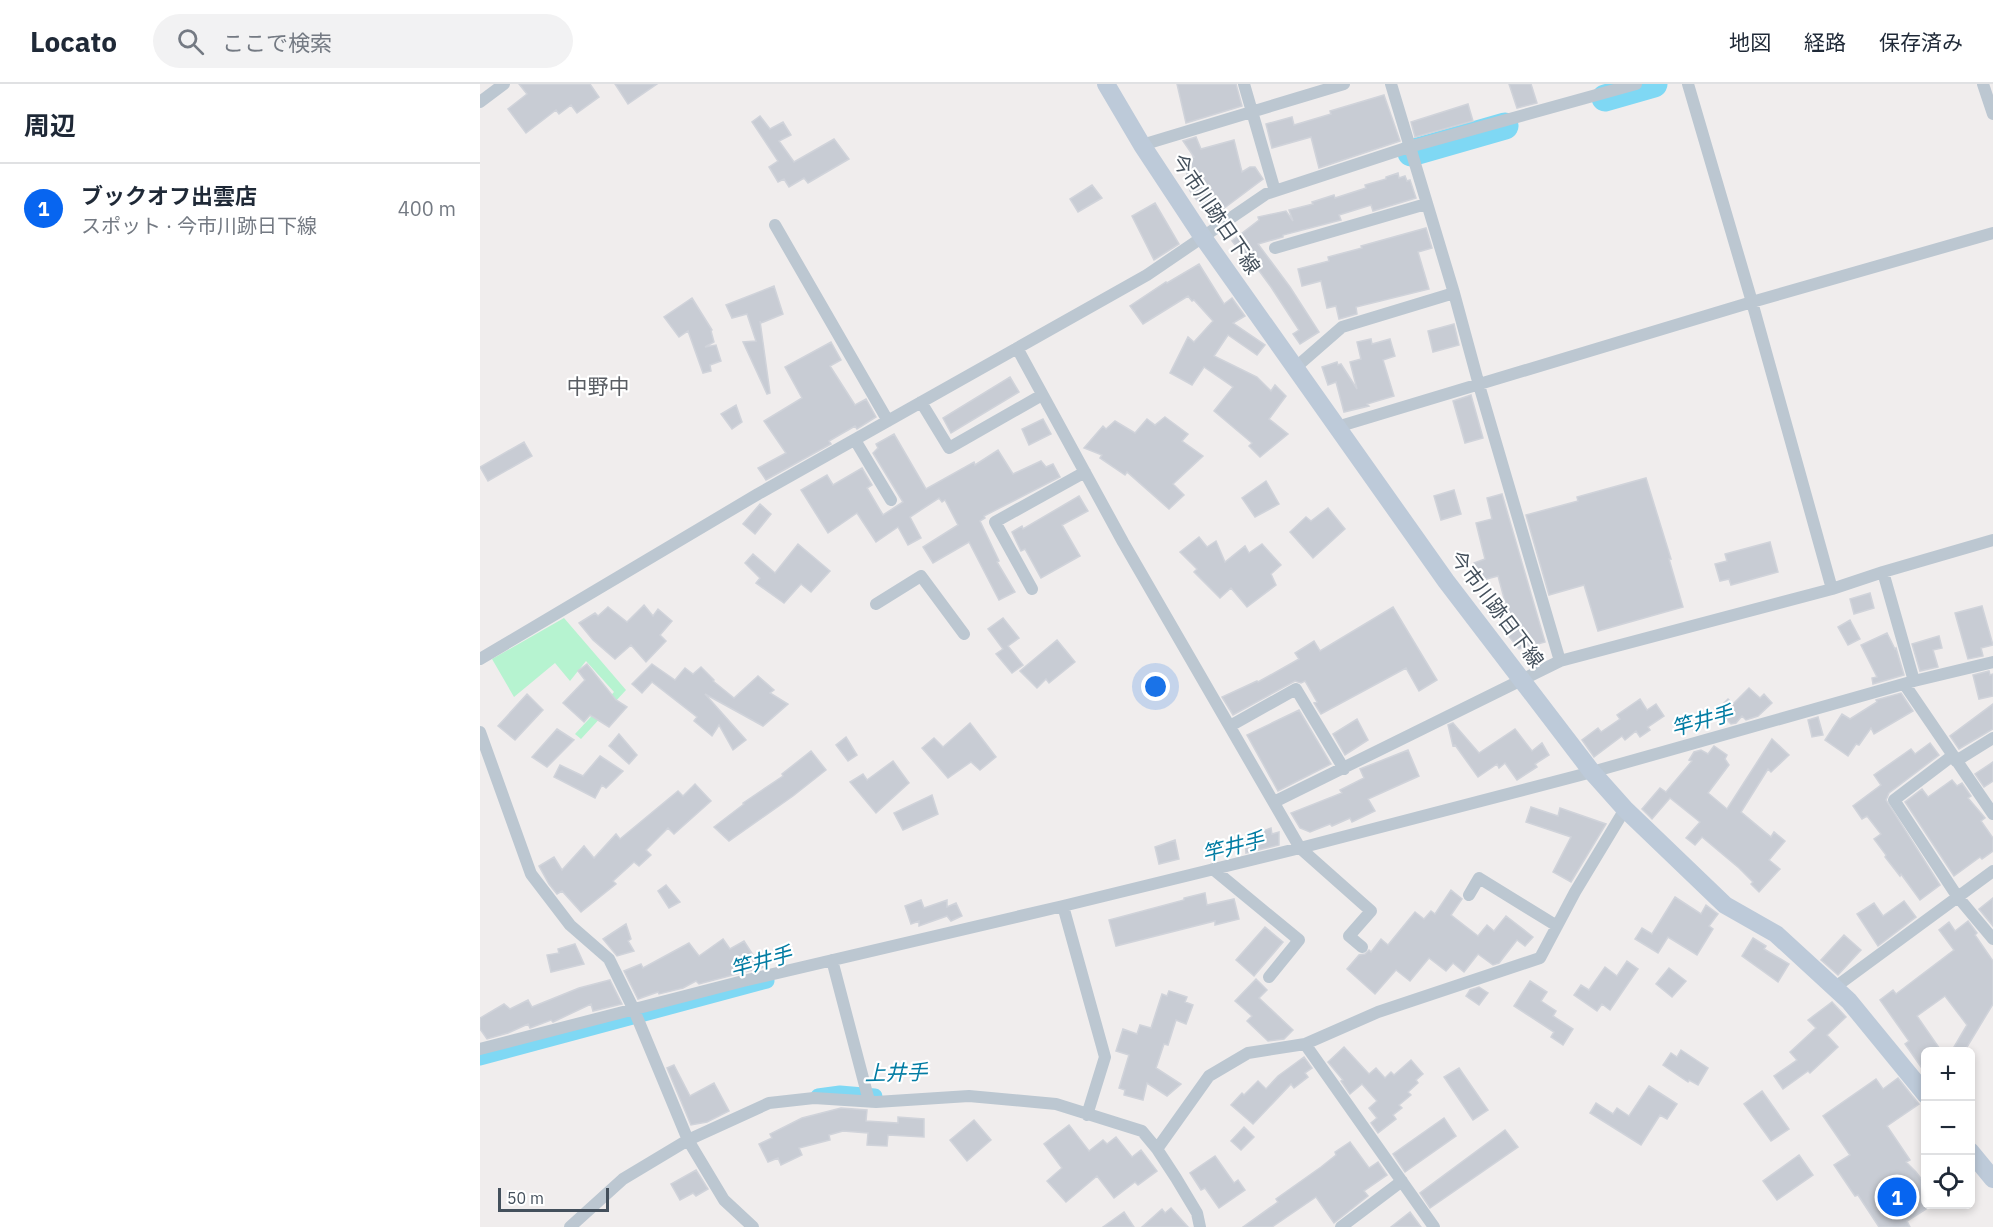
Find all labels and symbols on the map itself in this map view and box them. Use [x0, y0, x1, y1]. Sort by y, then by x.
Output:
street label: 今市川跡日下線 [1166, 148, 1267, 279]
district label: 中野中 [567, 372, 630, 400]
street label: 今市川跡日下線 [1444, 545, 1550, 673]
your location [1141, 672, 1170, 701]
water label: 竿井手 [1668, 698, 1738, 742]
water label: 竿井手 [1199, 824, 1269, 867]
water label: 竿井手 [727, 939, 797, 983]
water label: 上井手 [864, 1057, 930, 1087]
pin: 1 [1878, 1174, 1916, 1220]
scale bar [498, 1185, 609, 1212]

